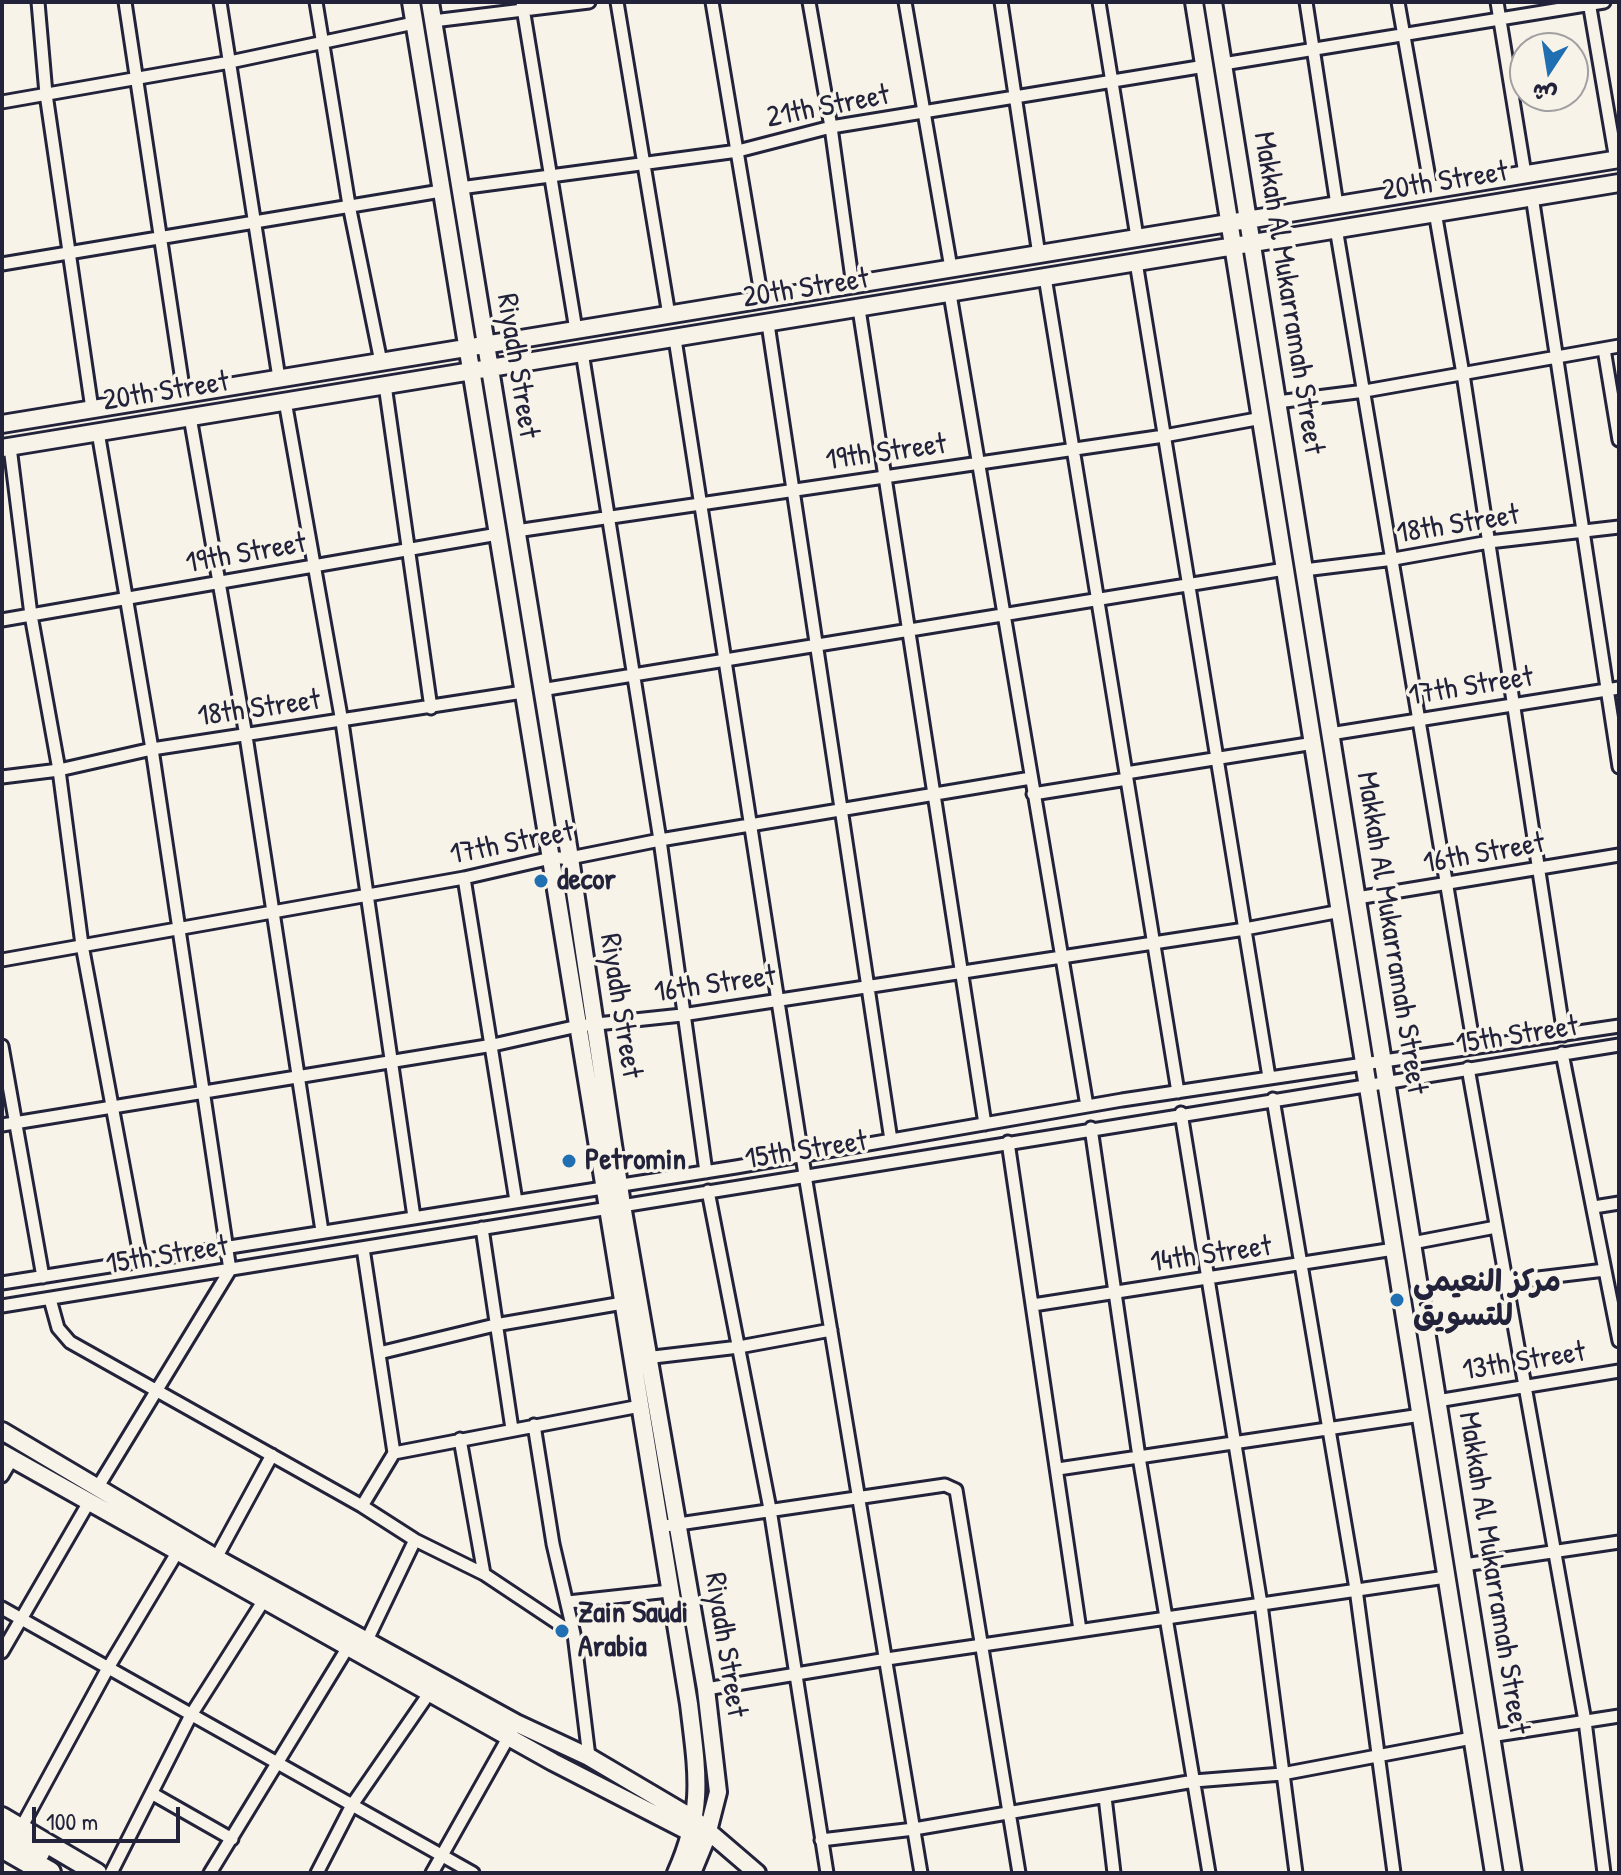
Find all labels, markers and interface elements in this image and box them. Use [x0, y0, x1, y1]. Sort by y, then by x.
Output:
north arrow [1509, 32, 1589, 112]
text: ش [1529, 76, 1559, 111]
street label: 21th Street [763, 77, 893, 137]
street label: Makkah Al Mukarramah Street [1245, 129, 1331, 457]
street label: 20th Street [1379, 154, 1511, 210]
street label: 20th Street [740, 261, 872, 317]
street label: Riyadh Street [488, 291, 546, 441]
street label: 20th Street [100, 364, 232, 420]
street label: 19th Street [823, 427, 949, 479]
street label: 18th Street [1394, 498, 1522, 552]
street label: 19th Street [183, 526, 309, 582]
street label: 17th Street [1406, 659, 1536, 715]
street label: 18th Street [195, 683, 323, 735]
street label: Makkah Al Mukarramah Street [1348, 769, 1434, 1097]
street label: 17th Street [447, 814, 577, 874]
street label: 16th Street [1421, 826, 1547, 882]
place label: decor [557, 863, 616, 899]
marker: decor [532, 872, 550, 890]
street label: Riyadh Street [591, 931, 649, 1081]
street label: 16th Street [652, 959, 778, 1011]
street label: 15th Street [1453, 1009, 1581, 1063]
street label: 15th Street [742, 1124, 870, 1178]
place label: Petromin [585, 1143, 686, 1179]
marker: Petromin [560, 1152, 578, 1170]
street label: 15th Street [103, 1229, 231, 1283]
street label: 14th Street [1148, 1229, 1274, 1281]
place label: مركز النعيمي للتسويق [1413, 1265, 1561, 1336]
marker: مركز النعيمي للتسويق [1388, 1291, 1406, 1309]
street label: 13th Street [1460, 1335, 1588, 1389]
street label: Makkah Al Mukarramah Street [1450, 1409, 1536, 1737]
street label: Riyadh Street [696, 1570, 754, 1720]
place label: Zain Saudi Arabia [578, 1596, 688, 1666]
marker: Zain Saudi Arabia [553, 1622, 571, 1640]
scale bar [36, 1791, 184, 1841]
text: 100 m [46, 1805, 98, 1837]

